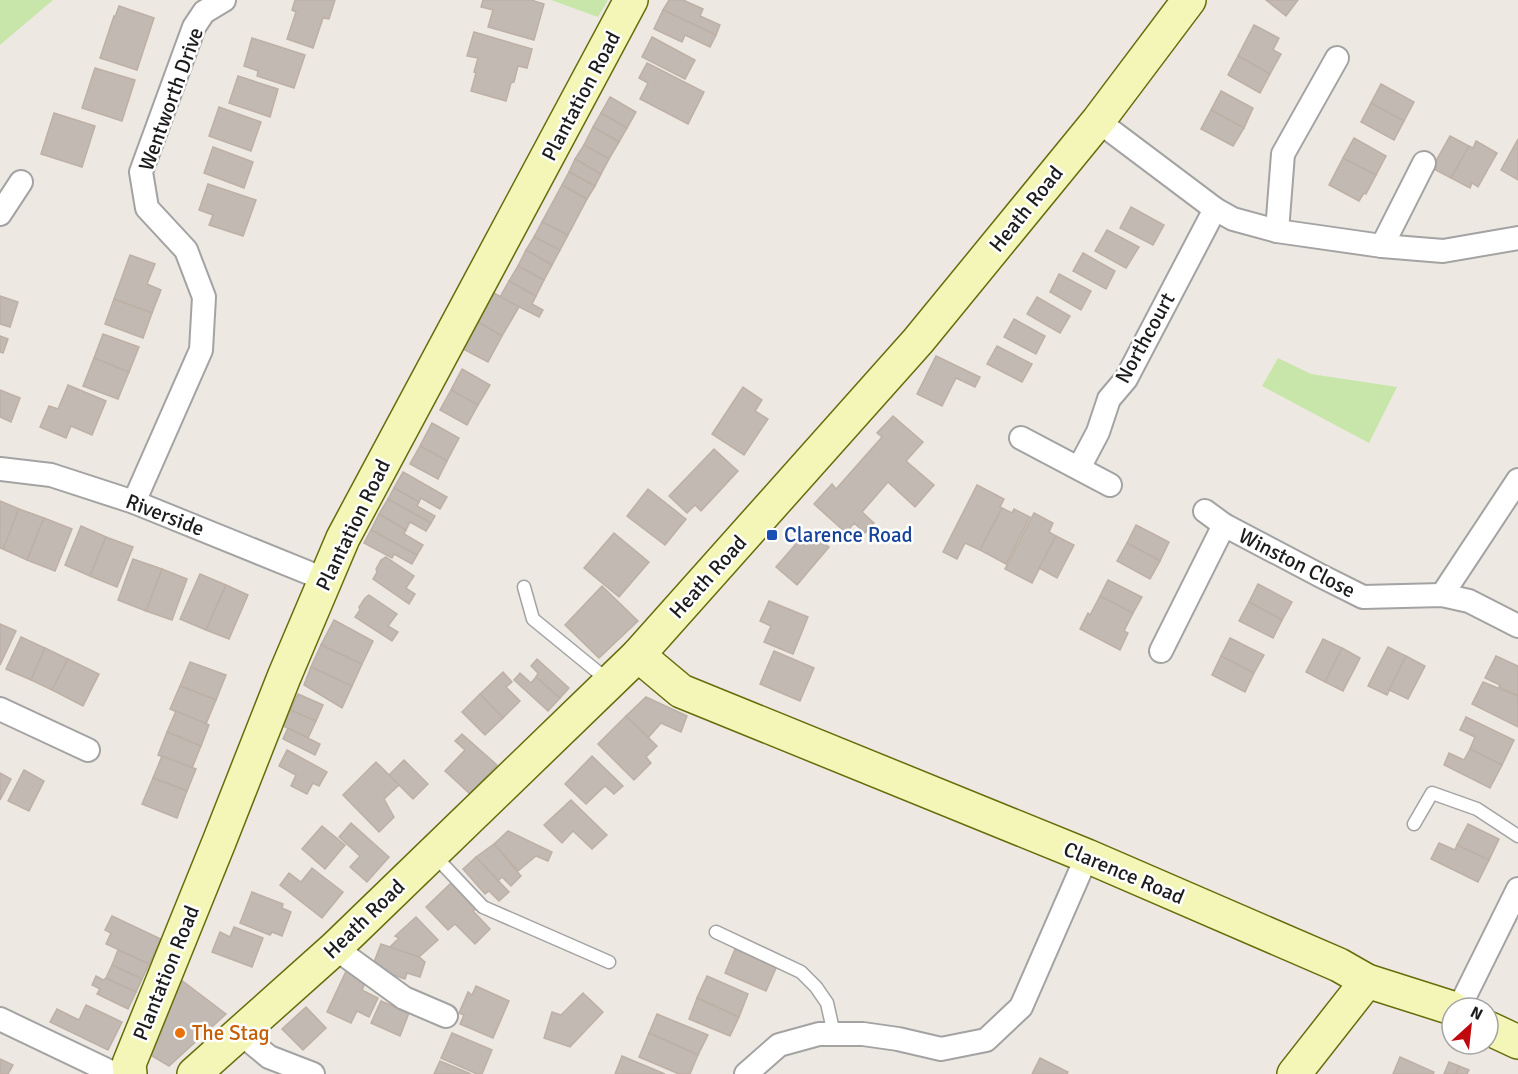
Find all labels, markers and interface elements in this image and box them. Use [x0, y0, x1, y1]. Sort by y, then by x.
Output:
street label: Wentworth Drive [133, 24, 209, 174]
street label: Plantation Road [536, 27, 626, 165]
street label: Heath Road [983, 161, 1069, 257]
street label: Northcourt [1109, 288, 1181, 388]
street label: Plantation Road [310, 455, 396, 595]
street label: Riverside [122, 488, 208, 542]
place label: Clarence Road [784, 522, 913, 548]
street label: Winston Close [1234, 522, 1360, 604]
marker: Clarence Road [765, 528, 779, 542]
street label: Heath Road [664, 530, 752, 624]
street label: Clarence Road [1060, 836, 1188, 910]
street label: Heath Road [318, 874, 410, 964]
street label: Plantation Road [127, 902, 205, 1044]
north arrow [1440, 996, 1500, 1056]
text: N [1467, 1002, 1486, 1025]
place label: The Stag [192, 1020, 270, 1046]
marker: The Stag [173, 1026, 187, 1040]

